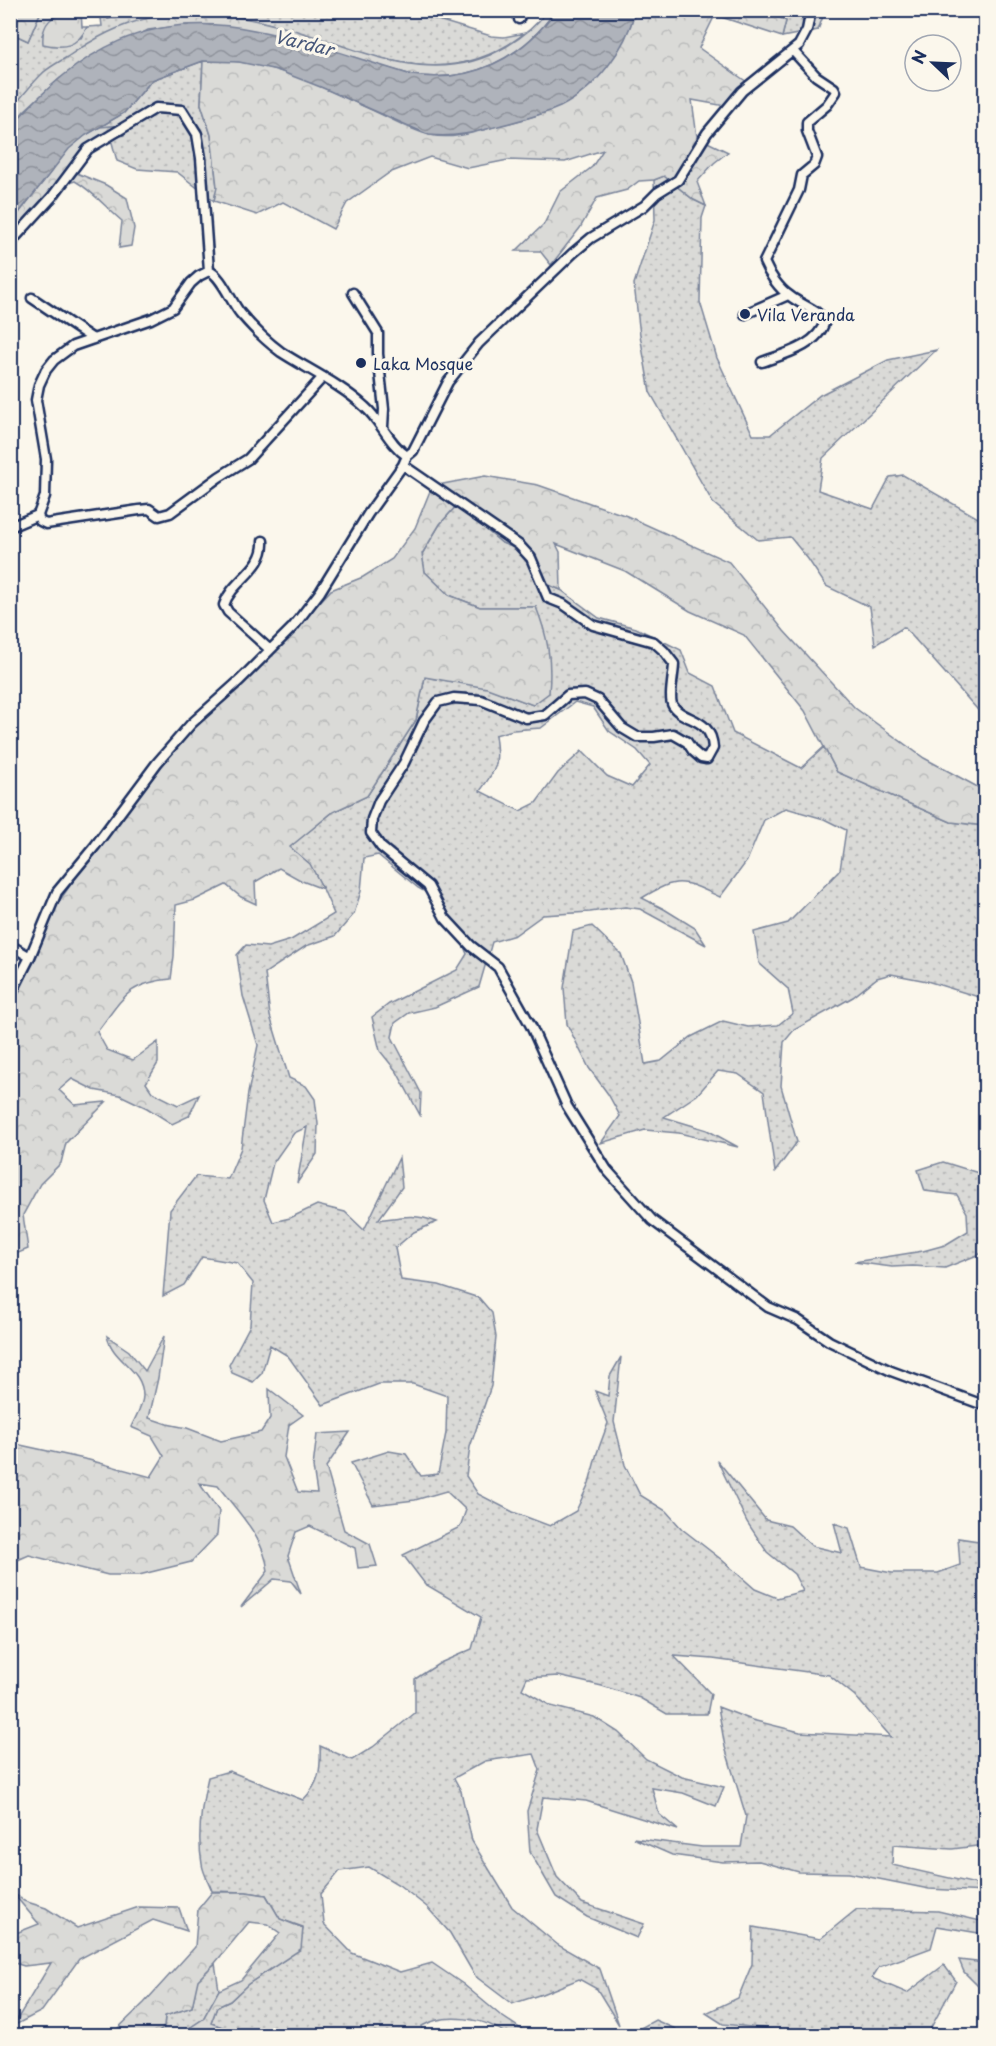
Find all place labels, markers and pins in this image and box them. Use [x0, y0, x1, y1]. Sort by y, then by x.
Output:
place label: Vila Veranda [757, 302, 855, 326]
marker: Vila Veranda [738, 307, 752, 321]
place label: Laka Mosque [373, 351, 473, 375]
marker: Laka Mosque [354, 356, 368, 370]

